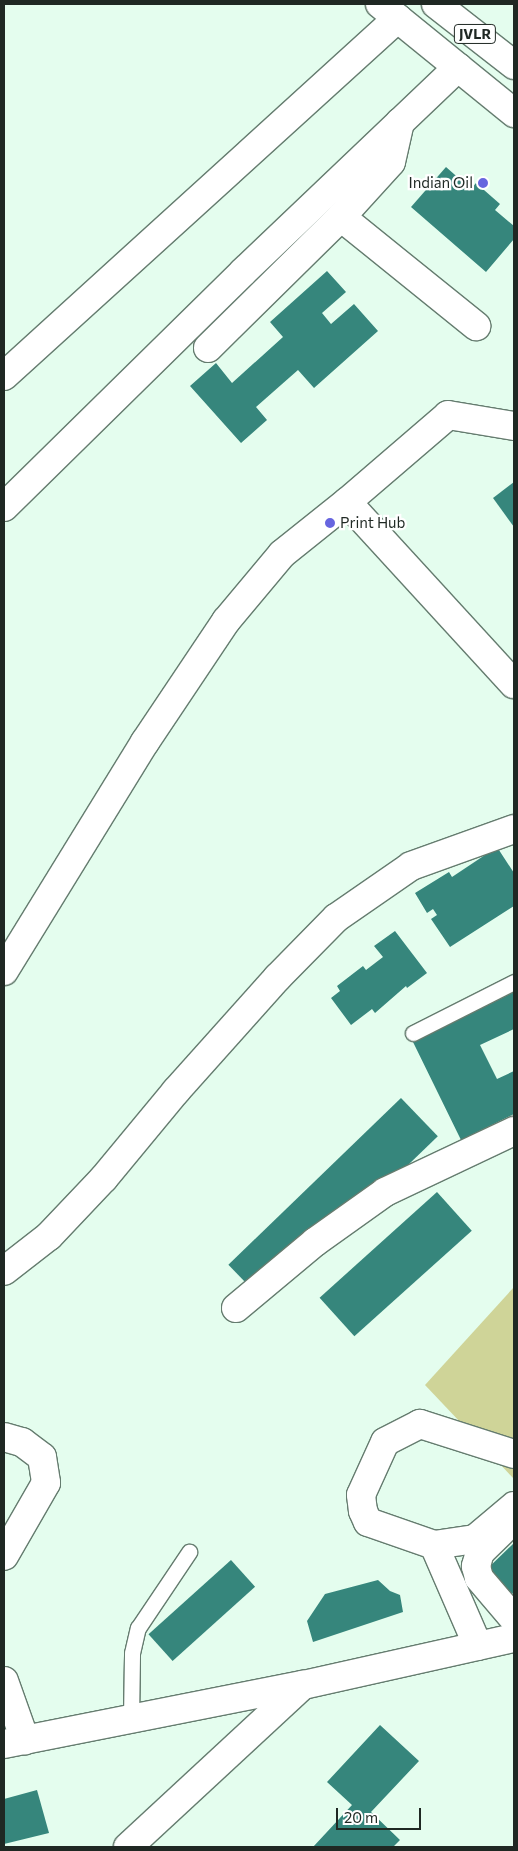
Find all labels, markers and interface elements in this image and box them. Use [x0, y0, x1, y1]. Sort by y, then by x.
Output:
road number: JVLR [454, 22, 496, 46]
place label: Indian Oil [408, 174, 473, 192]
marker: Indian Oil [477, 177, 489, 189]
place label: Print Hub [340, 514, 405, 532]
marker: Print Hub [324, 517, 336, 529]
scale bar [338, 1798, 423, 1830]
text: 20 m [344, 1808, 378, 1826]

